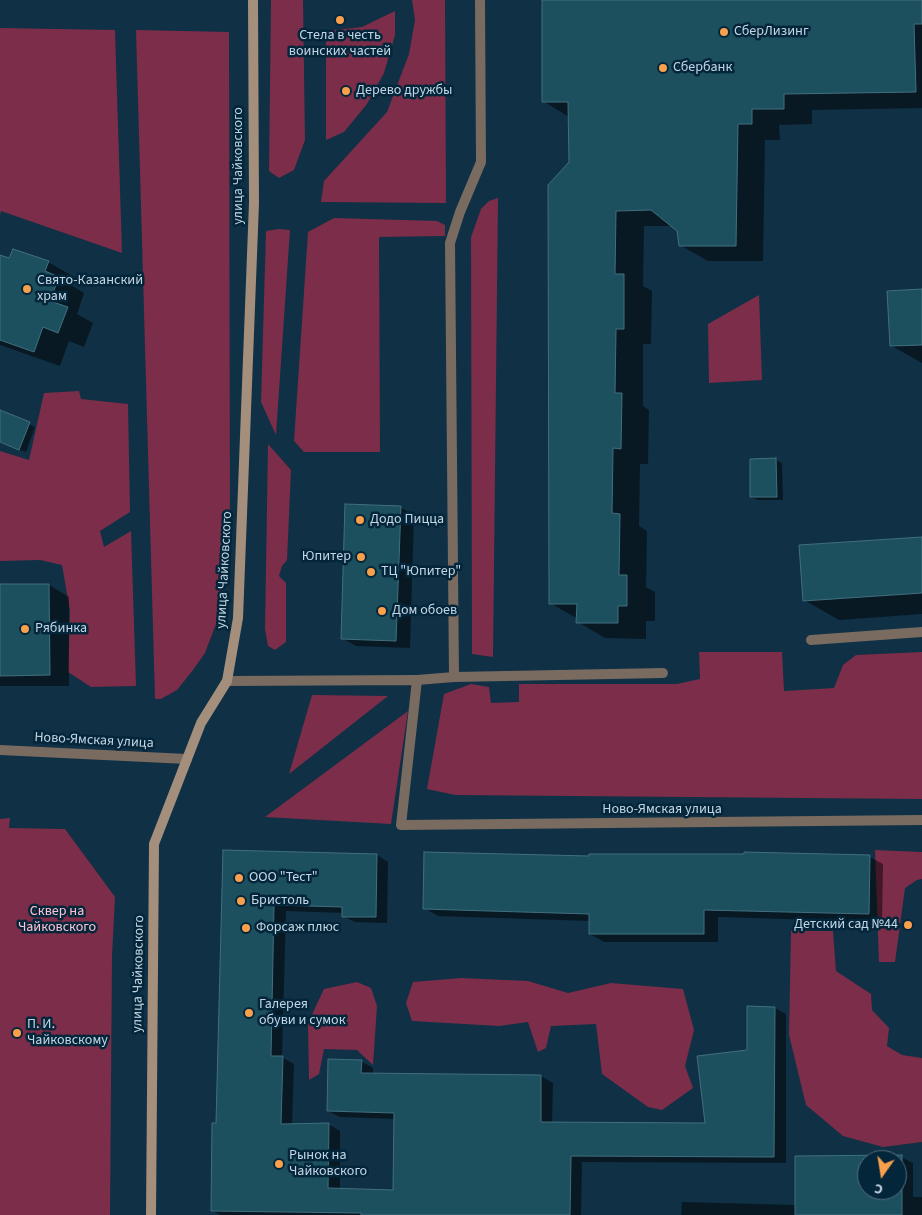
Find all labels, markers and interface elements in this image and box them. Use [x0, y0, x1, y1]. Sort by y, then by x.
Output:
marker: Стела в честь воинских частей [334, 14, 346, 26]
place label: СберЛизинг [734, 24, 809, 40]
marker: СберЛизинг [718, 26, 730, 38]
place label: Стела в честь воинских частей [289, 28, 391, 60]
place label: Сбербанк [673, 60, 732, 76]
marker: Сбербанк [657, 62, 669, 74]
place label: Дерево дружбы [356, 83, 453, 99]
marker: Дерево дружбы [340, 85, 352, 97]
street label: улица Чайковского [231, 107, 247, 225]
place label: Свято-Казанский храм [37, 273, 143, 306]
marker: Свято-Казанский храм [21, 283, 33, 295]
street label: улица Чайковского [214, 511, 236, 629]
place label: Додо Пицца [370, 512, 444, 528]
marker: Додо Пицца [354, 514, 366, 526]
place label: Юпитер [302, 549, 351, 565]
marker: Юпитер [355, 551, 367, 563]
place label: ТЦ "Юпитер" [381, 564, 461, 580]
marker: ТЦ "Юпитер" [365, 566, 377, 578]
place label: Дом обоев [392, 603, 457, 619]
marker: Дом обоев [376, 605, 388, 617]
place label: Рябинка [35, 621, 87, 637]
marker: Рябинка [19, 623, 31, 635]
street label: Ново-Ямская улица [34, 729, 154, 753]
street label: Ново-Ямская улица [602, 802, 722, 818]
place label: ООО "Тест" [249, 870, 318, 886]
marker: ООО "Тест" [233, 872, 245, 884]
place label: Бристоль [251, 893, 309, 909]
marker: Бристоль [235, 895, 247, 907]
park label: Сквер на Чайковского [18, 904, 96, 936]
street label: улица Чайковского [130, 915, 148, 1033]
place label: Детский сад №44 [794, 917, 898, 933]
marker: Детский сад №44 [902, 919, 914, 931]
place label: Форсаж плюс [256, 920, 339, 936]
marker: Форсаж плюс [240, 922, 252, 934]
place label: Галерея обуви и сумок [259, 997, 346, 1030]
marker: Галерея обуви и сумок [243, 1007, 255, 1019]
place label: П. И. Чайковскому [27, 1017, 108, 1050]
marker: П. И. Чайковскому [11, 1027, 23, 1039]
place label: Рынок на Чайковского [289, 1148, 367, 1180]
north arrow [857, 1150, 907, 1200]
marker: Рынок на Чайковского [273, 1158, 285, 1170]
text: С [873, 1178, 885, 1199]

